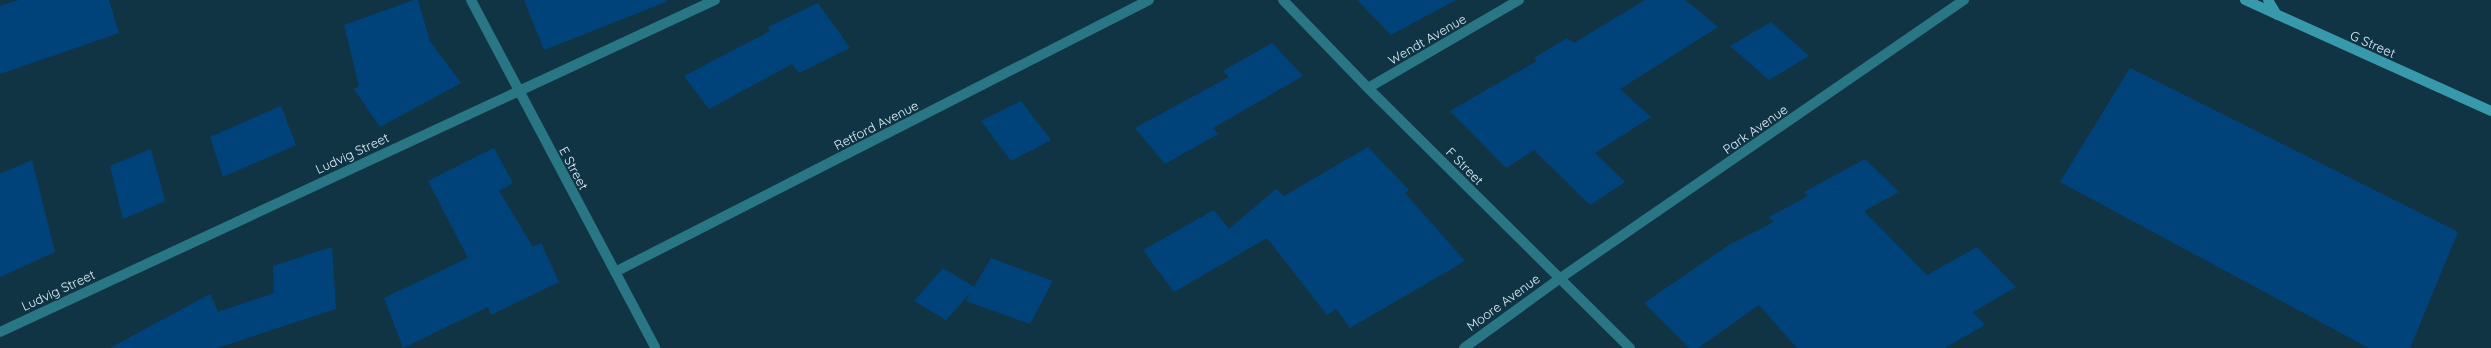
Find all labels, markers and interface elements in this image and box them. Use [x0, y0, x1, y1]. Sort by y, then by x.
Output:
street label: Wendt Avenue [1385, 10, 1469, 68]
street label: G Street [2348, 27, 2398, 61]
street label: Retford Avenue [831, 97, 921, 153]
street label: Park Avenue [1719, 101, 1791, 157]
street label: Ludvig Street [313, 129, 391, 177]
street label: E Street [556, 144, 592, 192]
street label: F Street [1443, 144, 1487, 188]
street label: Ludvig Street [19, 266, 97, 314]
street label: Moore Avenue [1463, 270, 1543, 334]

